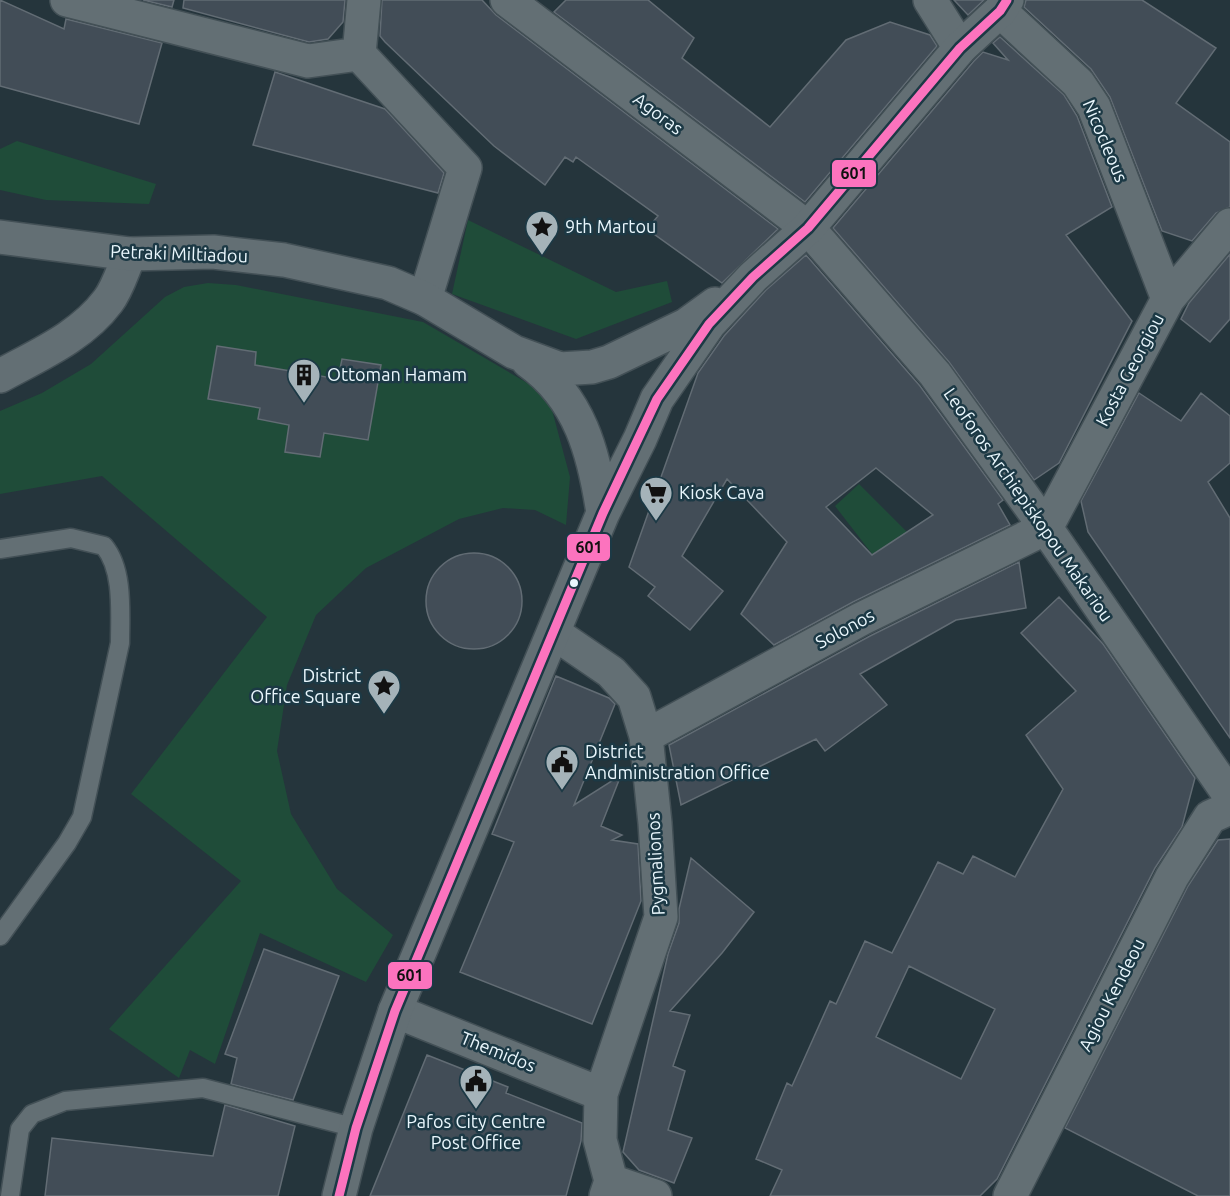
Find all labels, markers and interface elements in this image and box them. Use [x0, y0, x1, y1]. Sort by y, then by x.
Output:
street label: Agoras [630, 88, 687, 138]
street label: Nicocleous [1080, 96, 1132, 185]
line badge: 601 [831, 159, 877, 188]
text: 601 [840, 164, 868, 182]
place icon: 9th Martou [524, 209, 560, 256]
place label: 9th Martou [565, 216, 656, 236]
street label: Petraki Miltiadou [110, 241, 248, 265]
street label: Kosta Georgiou [1091, 310, 1167, 429]
building icon: Ottoman Hamam [286, 357, 322, 404]
place label: Ottoman Hamam [327, 364, 467, 384]
street label: Leoforos Archiepiskopou Makariou [940, 384, 1117, 625]
supermarket icon: Kiosk Cava [638, 475, 674, 522]
place label: Kiosk Cava [679, 482, 765, 502]
line badge: 601 [566, 533, 611, 562]
text: 601 [575, 538, 603, 556]
unlabelled marker [568, 577, 580, 589]
street label: Solonos [812, 604, 878, 652]
place label: District Office Square [250, 665, 361, 706]
place icon: District Office Square [366, 668, 402, 715]
place label: District Andministration Office [585, 741, 770, 782]
public building icon: District Andministration Office [544, 744, 580, 791]
street label: Pygmalionos [642, 812, 668, 916]
street label: Agiou Kendeou [1074, 935, 1148, 1054]
line badge: 601 [387, 961, 433, 990]
text: 601 [396, 966, 424, 984]
street label: Themidos [458, 1027, 539, 1075]
public building icon: Pafos City Centre Post Office [458, 1063, 494, 1110]
place label: Pafos City Centre Post Office [406, 1111, 546, 1152]

